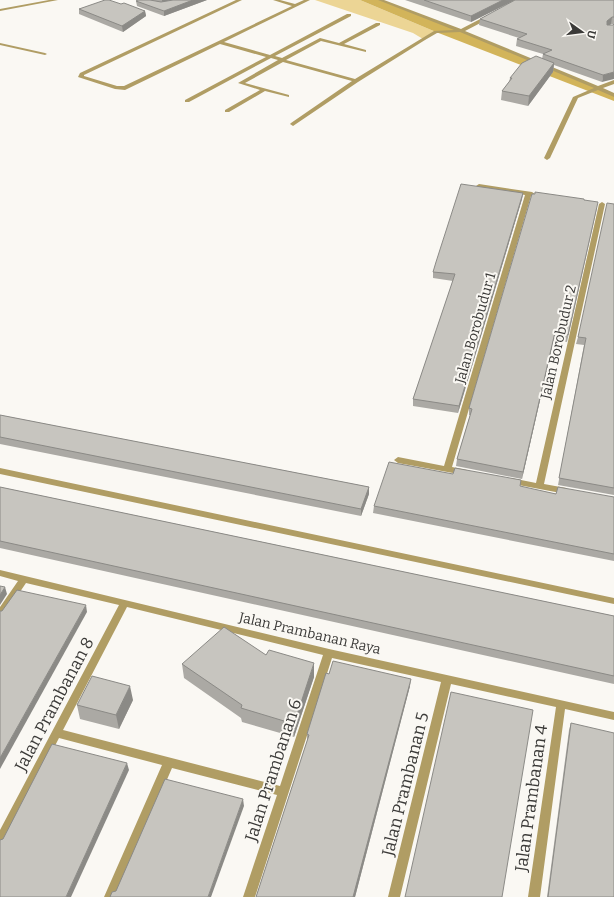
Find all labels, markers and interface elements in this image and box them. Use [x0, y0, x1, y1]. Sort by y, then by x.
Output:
north arrow [562, 12, 602, 52]
text: U [584, 29, 599, 40]
street label: Jalan Borobudur 1 [451, 271, 500, 386]
street label: Jalan Borobudur 2 [537, 284, 580, 402]
street label: Jalan Prambanan Raya [236, 609, 383, 658]
street label: Jalan Prambanan 8 [10, 634, 99, 776]
street label: Jalan Prambanan 6 [240, 696, 306, 845]
street label: Jalan Prambanan 5 [377, 710, 434, 859]
street label: Jalan Prambanan 4 [511, 723, 552, 874]

